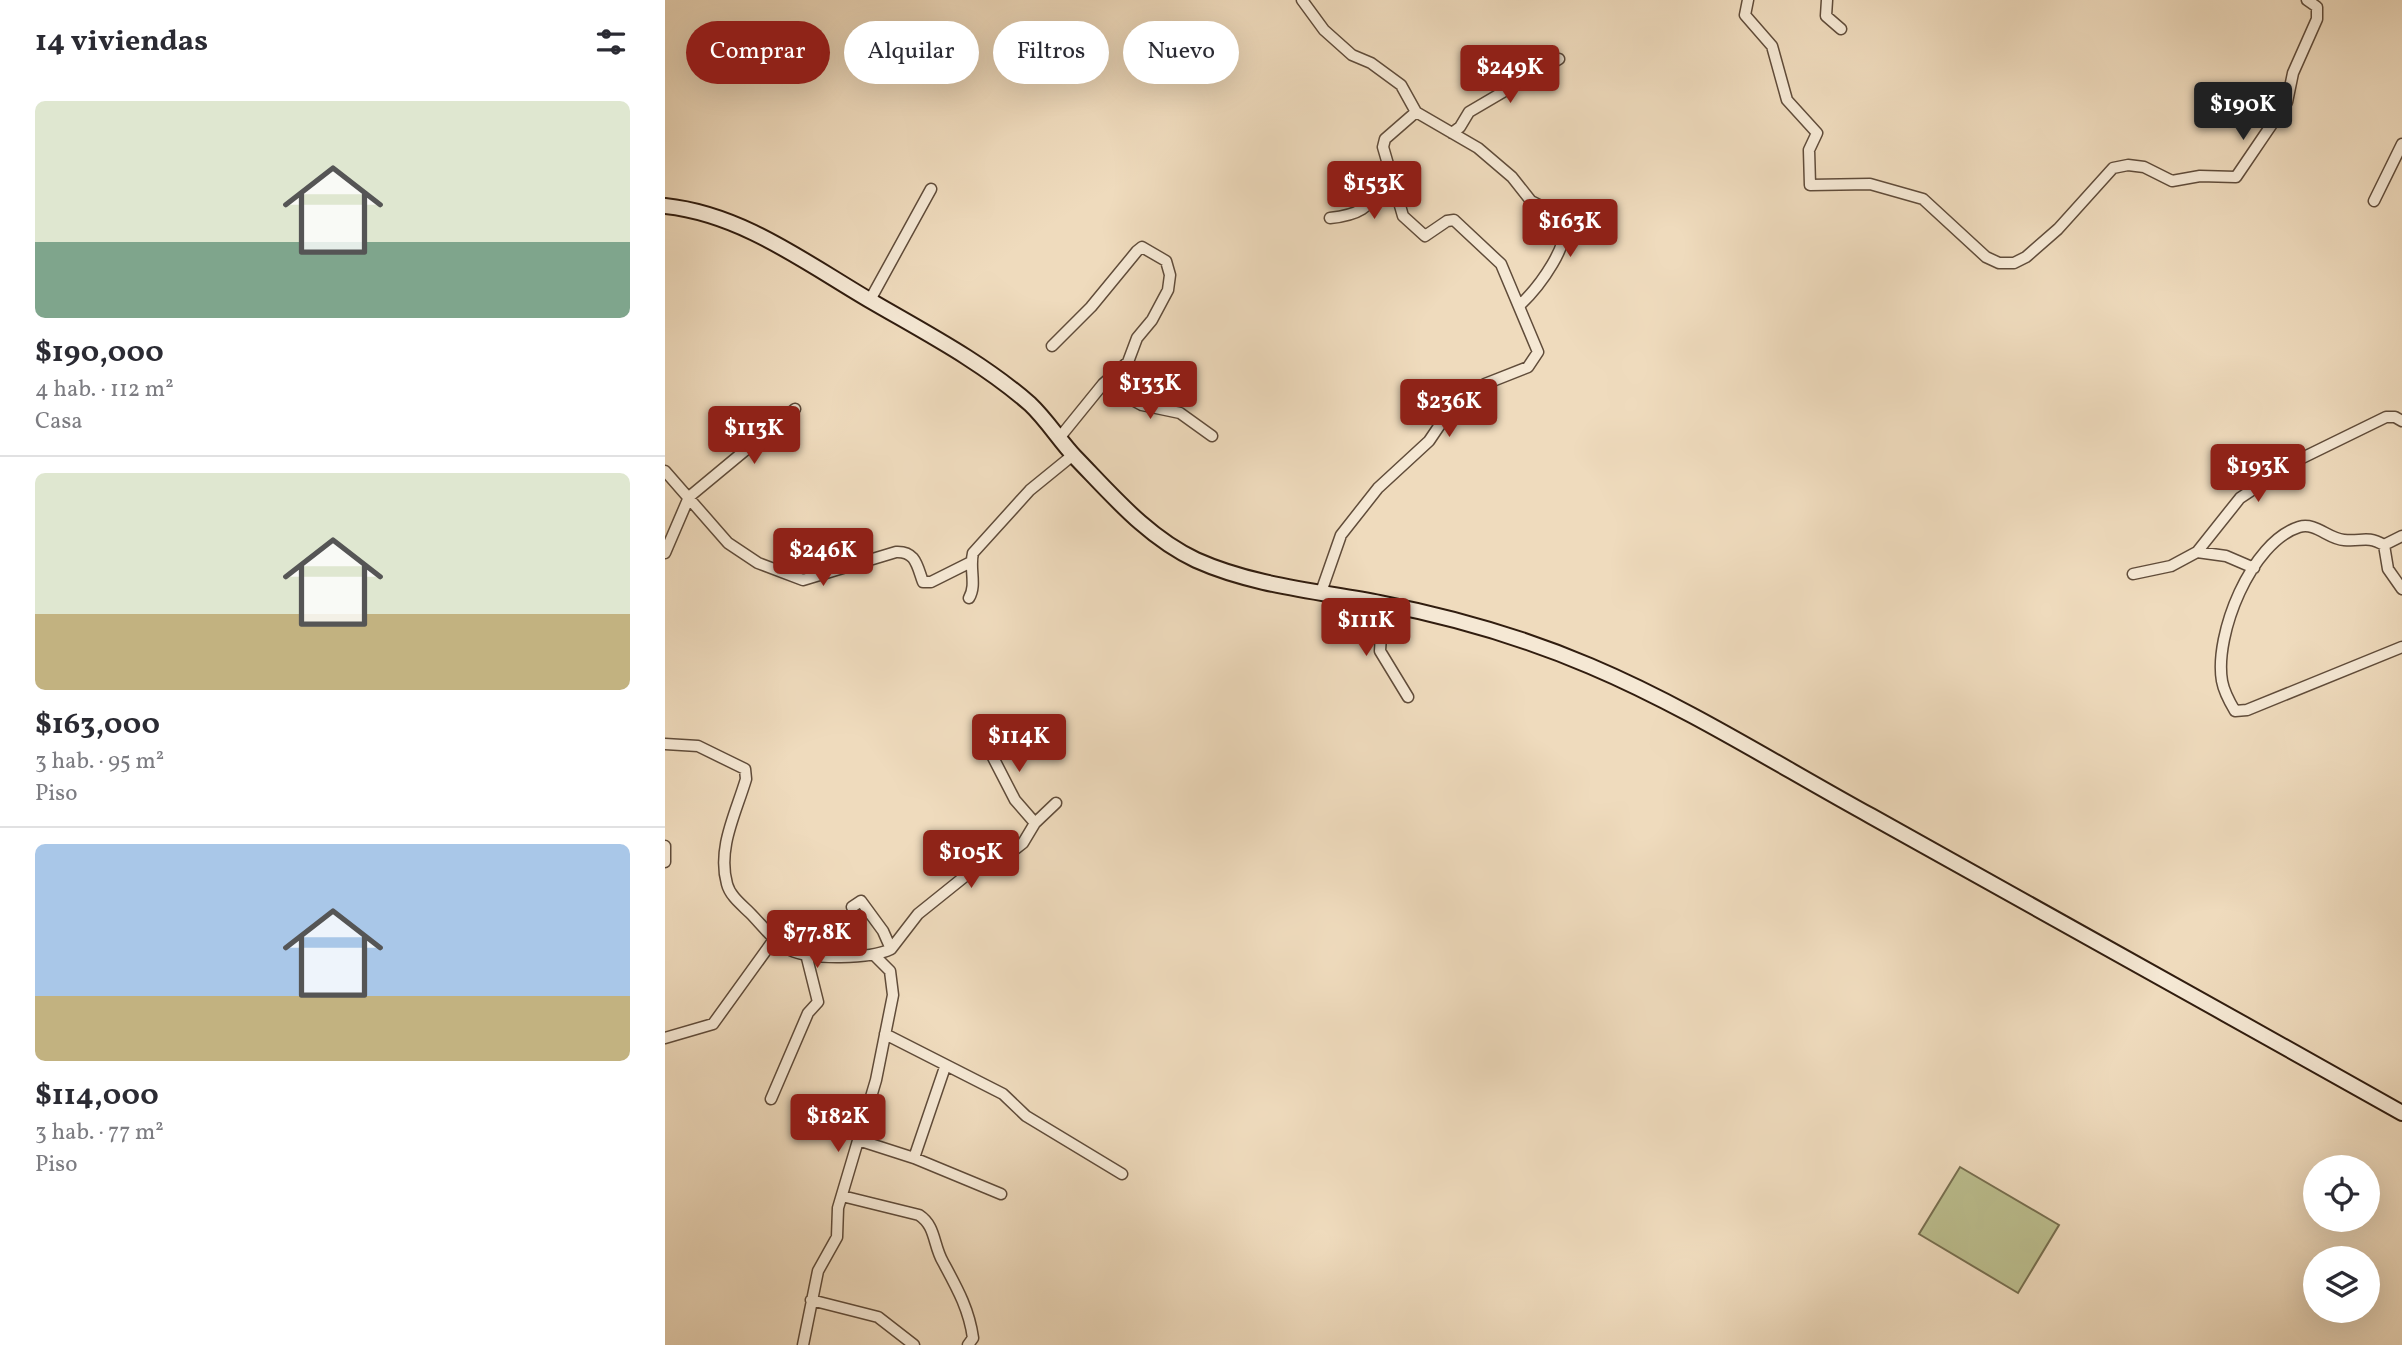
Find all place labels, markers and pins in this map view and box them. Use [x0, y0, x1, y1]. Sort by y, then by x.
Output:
pin: $249K [1461, 46, 1559, 105]
pin: $190K [2194, 82, 2292, 142]
pin: $153K [1325, 162, 1423, 221]
pin: $163K [1521, 200, 1619, 259]
pin: $133K [1101, 362, 1199, 421]
pin: $236K [1400, 380, 1498, 439]
pin: $113K [705, 406, 803, 466]
pin: $193K [2209, 444, 2307, 504]
pin: $246K [774, 528, 872, 588]
pin: $111K [1317, 598, 1415, 658]
pin: $114K [970, 714, 1068, 774]
pin: $105K [922, 830, 1020, 890]
pin: $77.8K [760, 911, 874, 970]
pin: $182K [789, 1094, 887, 1154]

